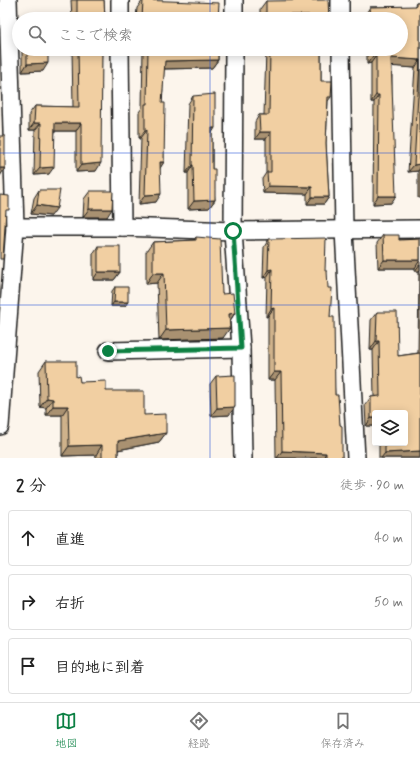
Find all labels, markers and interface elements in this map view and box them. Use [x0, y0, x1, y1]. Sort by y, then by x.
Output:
search box [12, 12, 408, 56]
icon: search [26, 23, 48, 45]
text: ここで検索 [58, 26, 133, 46]
route start [224, 222, 242, 240]
route end [99, 342, 117, 360]
map controls [372, 410, 408, 446]
button: layers [372, 410, 408, 446]
text: 2 分 [16, 475, 46, 497]
text: 徒歩 · 90 m [340, 477, 404, 494]
icon: ahead [17, 527, 39, 549]
text: 直進 [55, 530, 85, 550]
text: 40 m [374, 530, 403, 547]
icon: right [17, 591, 39, 613]
text: 右折 [55, 594, 85, 614]
text: 50 m [374, 594, 403, 611]
icon: arrive [17, 655, 39, 677]
text: 目的地に到着 [55, 658, 145, 678]
tab: 地図 [55, 710, 77, 751]
tab: 経路 [188, 710, 210, 751]
tab: 保存済み [321, 710, 365, 751]

